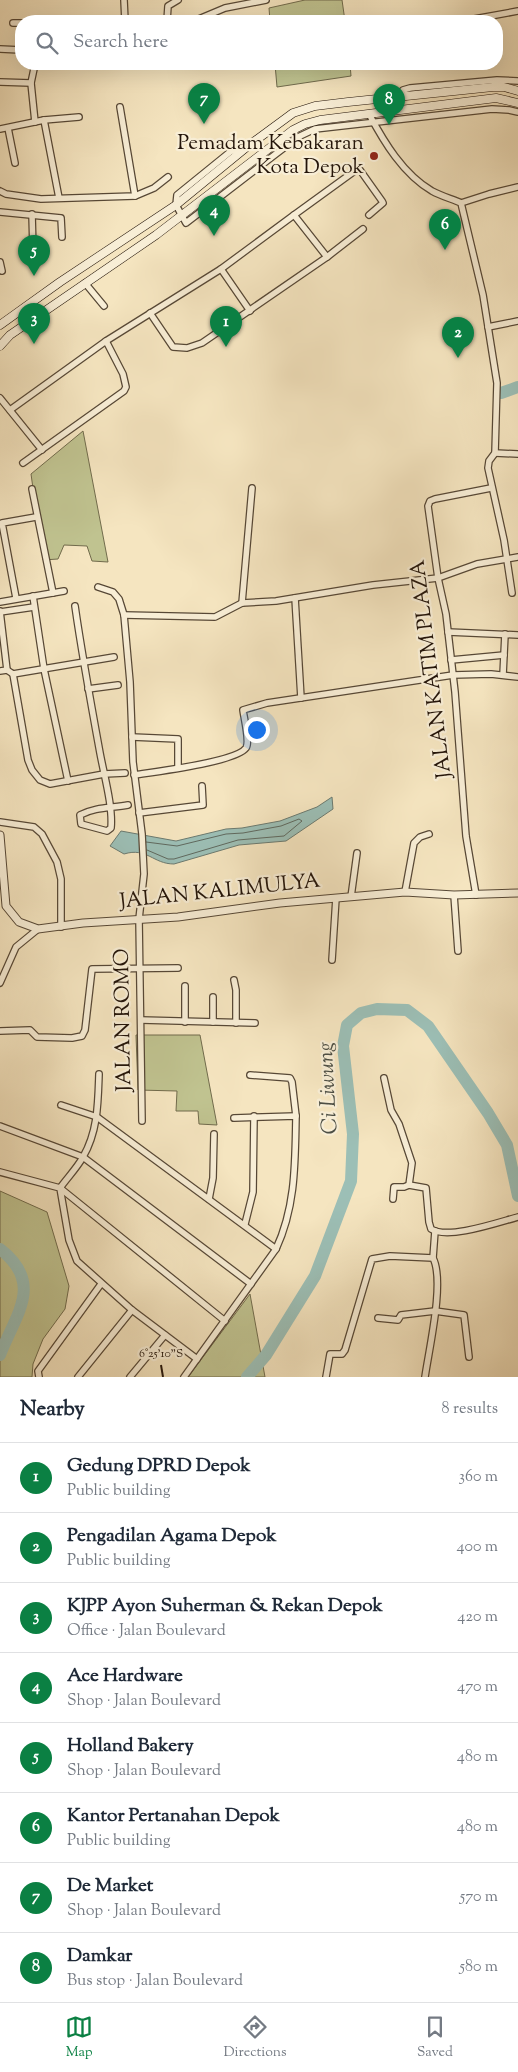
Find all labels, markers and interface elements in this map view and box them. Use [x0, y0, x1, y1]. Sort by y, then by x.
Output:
search box [15, 15, 503, 70]
icon: search [33, 29, 61, 57]
text: Search here [73, 29, 168, 56]
pin: 7 [188, 83, 220, 124]
pin: 8 [373, 84, 405, 125]
place label: Pemadam Kebakaran Kota Depok [177, 129, 365, 183]
marker: Pemadam Kebakaran Kota Depok [368, 150, 380, 162]
pin: 4 [198, 195, 230, 236]
pin: 6 [429, 209, 461, 250]
pin: 5 [18, 235, 50, 276]
pin: 3 [18, 303, 50, 344]
pin: 1 [210, 306, 242, 347]
pin: 2 [442, 317, 474, 358]
street label: JALAN KATIM PLAZA [404, 558, 460, 781]
your location [244, 717, 270, 743]
street label: JALAN KALIMULYA [117, 867, 322, 918]
street label: JALAN ROMO [108, 948, 140, 1093]
water label: Ci Liwung [311, 1040, 347, 1135]
text: 6°25'10"S [139, 1345, 183, 1363]
text: Nearby [20, 1395, 85, 1425]
text: 8 results [442, 1398, 498, 1421]
text: Gedung DPRD Depok [67, 1453, 251, 1480]
text: 1 [33, 1466, 39, 1489]
text: 360 m [459, 1466, 498, 1489]
text: Public building [67, 1480, 171, 1503]
text: Pengadilan Agama Depok [67, 1523, 277, 1550]
text: 2 [32, 1536, 40, 1559]
text: 400 m [457, 1536, 498, 1559]
text: Public building [67, 1550, 171, 1573]
text: KJPP Ayon Suherman & Rekan Depok [67, 1593, 383, 1620]
text: 3 [33, 1606, 39, 1629]
text: 420 m [457, 1606, 498, 1629]
text: Office · Jalan Boulevard [67, 1620, 226, 1643]
text: Ace Hardware [67, 1663, 183, 1690]
text: 4 [32, 1676, 40, 1699]
text: 470 m [457, 1676, 498, 1699]
text: Shop · Jalan Boulevard [67, 1690, 221, 1713]
text: Holland Bakery [67, 1733, 194, 1760]
text: 5 [33, 1746, 39, 1769]
text: 480 m [457, 1746, 498, 1769]
text: Shop · Jalan Boulevard [67, 1760, 221, 1783]
text: Kantor Pertanahan Depok [67, 1803, 280, 1830]
text: 6 [32, 1816, 40, 1839]
text: 480 m [457, 1816, 498, 1839]
text: Public building [67, 1830, 171, 1853]
text: De Market [67, 1873, 153, 1900]
text: 7 [32, 1886, 40, 1909]
text: 570 m [460, 1886, 498, 1909]
text: Shop · Jalan Boulevard [67, 1900, 221, 1923]
text: Damkar [67, 1943, 133, 1970]
text: 8 [32, 1956, 40, 1979]
text: 580 m [459, 1956, 498, 1979]
text: Bus stop · Jalan Boulevard [67, 1970, 243, 1993]
tab: Map [65, 2013, 93, 2063]
tab: Directions [223, 2013, 287, 2063]
tab: Saved [417, 2013, 453, 2063]

